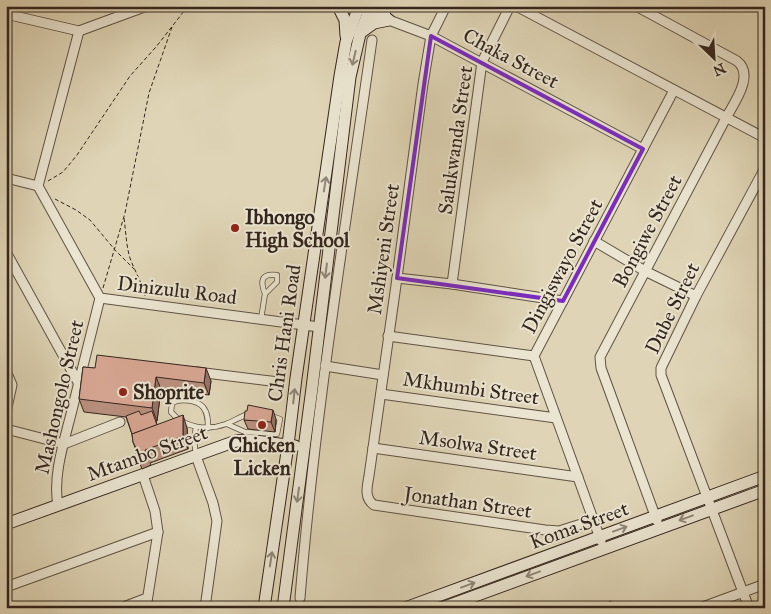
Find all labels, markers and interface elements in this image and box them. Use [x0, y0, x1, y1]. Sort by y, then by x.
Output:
street label: Chaka Street [459, 23, 563, 93]
north arrow [688, 32, 738, 82]
one-way arrow [349, 49, 358, 65]
text: N [710, 59, 728, 80]
street label: Salukwanda Street [433, 64, 477, 216]
street label: Bongiwe Street [607, 171, 688, 292]
one-way arrow [320, 176, 330, 192]
street label: Mshiyeni Street [362, 182, 404, 316]
street label: Dingiswayo Street [516, 195, 608, 338]
place label: Ibhongo High School [245, 205, 350, 253]
marker: Ibhongo High School [229, 222, 241, 234]
street label: Dube Street [640, 258, 704, 358]
street label: Chris Hani Road [262, 263, 306, 403]
one-way arrow [320, 263, 330, 279]
street label: Dinizulu Road [116, 271, 238, 309]
street label: Mashongolo Street [30, 318, 89, 477]
street label: Mkhumbi Street [401, 367, 541, 409]
place label: Shoprite [133, 380, 205, 405]
marker: Shoprite [117, 386, 129, 398]
one-way arrow [289, 389, 299, 405]
marker: Chicken Licken [256, 419, 268, 431]
street label: Mtambo Street [83, 420, 211, 486]
street label: Msolwa Street [418, 425, 538, 465]
place label: Chicken Licken [229, 433, 296, 480]
street label: Jonathan Street [401, 481, 533, 524]
one-way arrow [293, 487, 303, 503]
street label: Koma Street [526, 496, 632, 554]
one-way arrow [679, 514, 694, 523]
one-way arrow [612, 524, 627, 533]
one-way arrow [266, 552, 276, 568]
one-way arrow [526, 570, 542, 579]
one-way arrow [459, 580, 475, 589]

